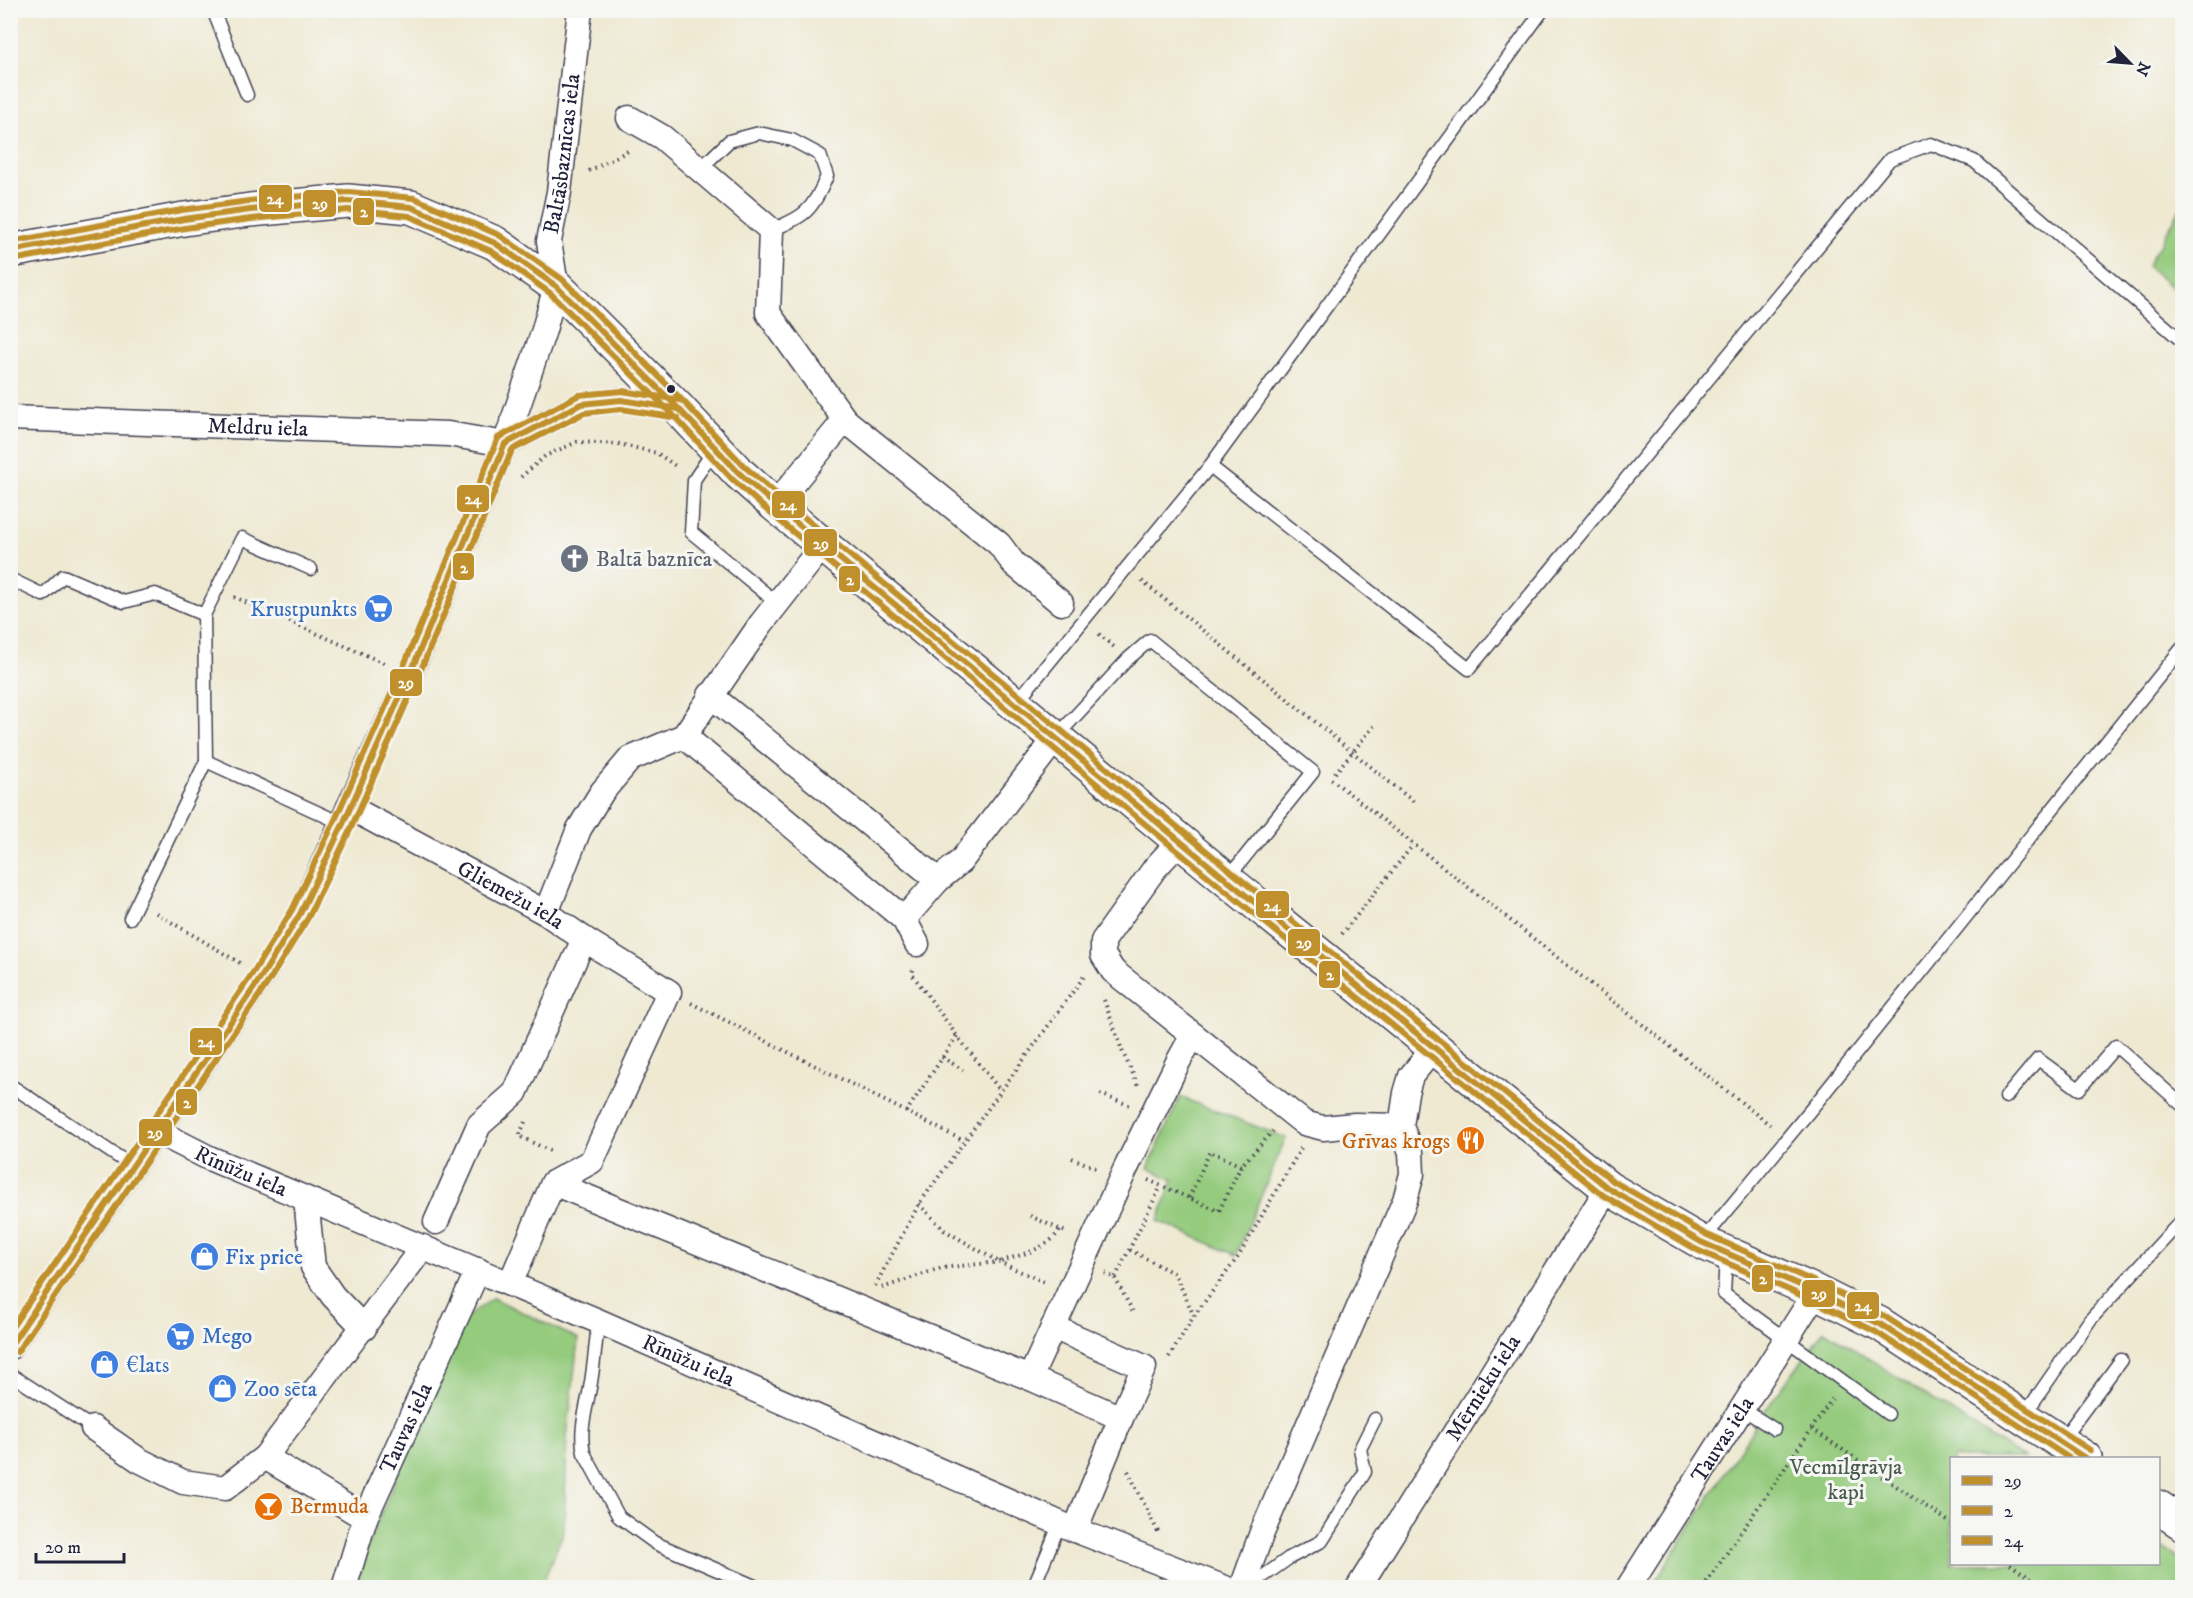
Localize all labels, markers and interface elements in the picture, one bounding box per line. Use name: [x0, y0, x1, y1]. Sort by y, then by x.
north arrow: [2100, 33, 2160, 93]
text: N: [2131, 59, 2155, 79]
street label: Baltāsbaznīcas iela: [537, 71, 586, 236]
line badge: 24: [258, 184, 293, 213]
text: 24: [266, 189, 284, 209]
line badge: 29: [302, 189, 337, 218]
text: 29: [312, 194, 328, 214]
line badge: 2: [352, 197, 375, 226]
text: 2: [360, 202, 369, 222]
unlabelled marker: [665, 383, 677, 395]
street label: Meldru iela: [207, 412, 309, 442]
line badge: 24: [456, 484, 490, 513]
text: 24: [464, 489, 482, 509]
line badge: 24: [771, 490, 806, 519]
text: 24: [779, 495, 797, 515]
line badge: 29: [803, 528, 838, 557]
text: 29: [813, 534, 829, 554]
church icon: Baltā baznīca: [559, 543, 591, 575]
place label: Baltā baznīca: [596, 546, 713, 573]
line badge: 2: [452, 552, 475, 581]
text: 2: [460, 558, 469, 578]
line badge: 2: [838, 565, 861, 593]
text: 2: [846, 570, 855, 590]
supermarket icon: Krustpunkts: [362, 593, 394, 625]
place label: Krustpunkts: [250, 596, 357, 623]
line badge: 29: [389, 668, 423, 697]
text: 29: [398, 673, 414, 693]
street label: Gliemežu iela: [453, 854, 570, 935]
line badge: 24: [1255, 890, 1290, 919]
text: 24: [1263, 896, 1281, 916]
line badge: 29: [1287, 928, 1321, 957]
text: 29: [1296, 933, 1312, 953]
line badge: 2: [1318, 960, 1341, 989]
text: 2: [1326, 965, 1335, 985]
line badge: 24: [189, 1027, 223, 1056]
text: 24: [197, 1032, 215, 1052]
line badge: 2: [175, 1088, 198, 1116]
text: 2: [183, 1093, 192, 1113]
line badge: 29: [138, 1118, 173, 1147]
text: 29: [147, 1123, 163, 1143]
restaurant icon: Grīvas krogs: [1455, 1125, 1487, 1157]
place label: Grīvas krogs: [1342, 1128, 1450, 1155]
street label: Rīnūžu iela: [190, 1139, 292, 1203]
shop icon: Fix price: [188, 1241, 220, 1273]
place label: Fix price: [225, 1244, 303, 1271]
line badge: 2: [1751, 1264, 1774, 1293]
text: 2: [1759, 1269, 1768, 1289]
line badge: 29: [1801, 1279, 1836, 1308]
text: 29: [1811, 1284, 1827, 1304]
line badge: 24: [1846, 1291, 1880, 1320]
text: 24: [1854, 1296, 1872, 1316]
supermarket icon: Mego: [165, 1320, 197, 1352]
place label: Mego: [202, 1323, 252, 1350]
street label: Rīnūžu iela: [638, 1329, 739, 1393]
street label: Mērnieku iela: [1440, 1329, 1527, 1446]
shop icon: €lats: [89, 1349, 121, 1381]
place label: €lats: [126, 1352, 169, 1379]
shop icon: Zoo sēta: [207, 1373, 239, 1405]
place label: Zoo sēta: [244, 1376, 318, 1403]
street label: Tauvas iela: [374, 1378, 439, 1478]
street label: Tauvas iela: [1685, 1391, 1760, 1487]
park label: Vecmīlgrāvja kapi: [1789, 1454, 1903, 1506]
legend: [1950, 1457, 2160, 1565]
text: 29: [2004, 1471, 2022, 1493]
bar icon: Bermuda: [253, 1490, 285, 1522]
place label: Bermuda: [290, 1493, 369, 1520]
text: 2: [2004, 1501, 2013, 1523]
scale bar: [36, 1526, 124, 1564]
text: 24: [2004, 1531, 2024, 1553]
text: 20 m: [45, 1537, 81, 1559]

